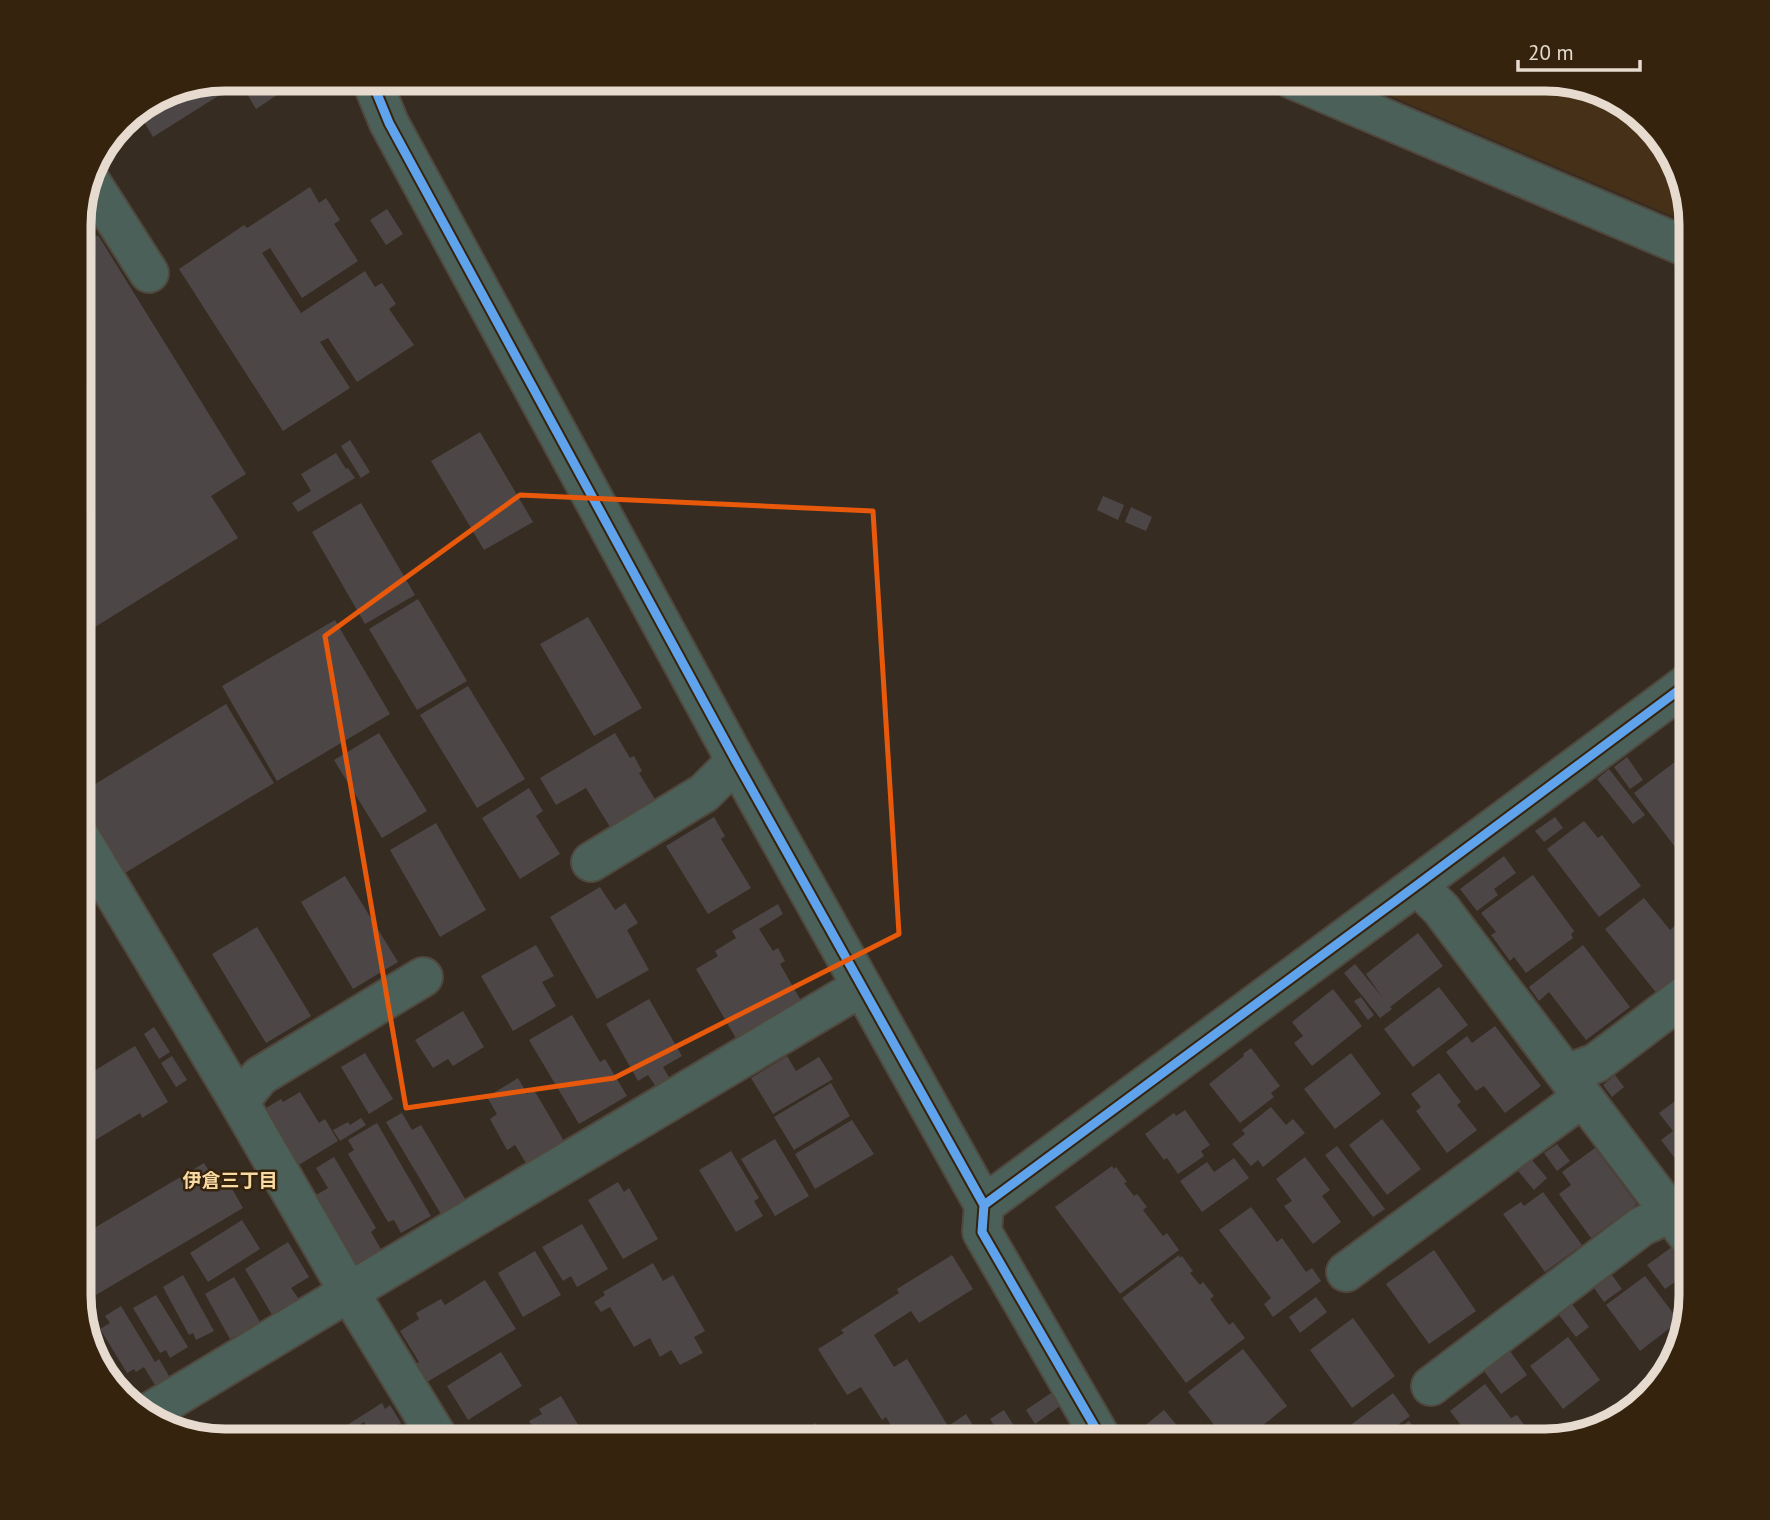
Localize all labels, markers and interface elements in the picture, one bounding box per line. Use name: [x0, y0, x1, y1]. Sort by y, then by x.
scale bar: [1518, 28, 1640, 72]
text: 20 m: [1528, 39, 1574, 66]
district label: 伊倉三丁目: [182, 1168, 278, 1192]

